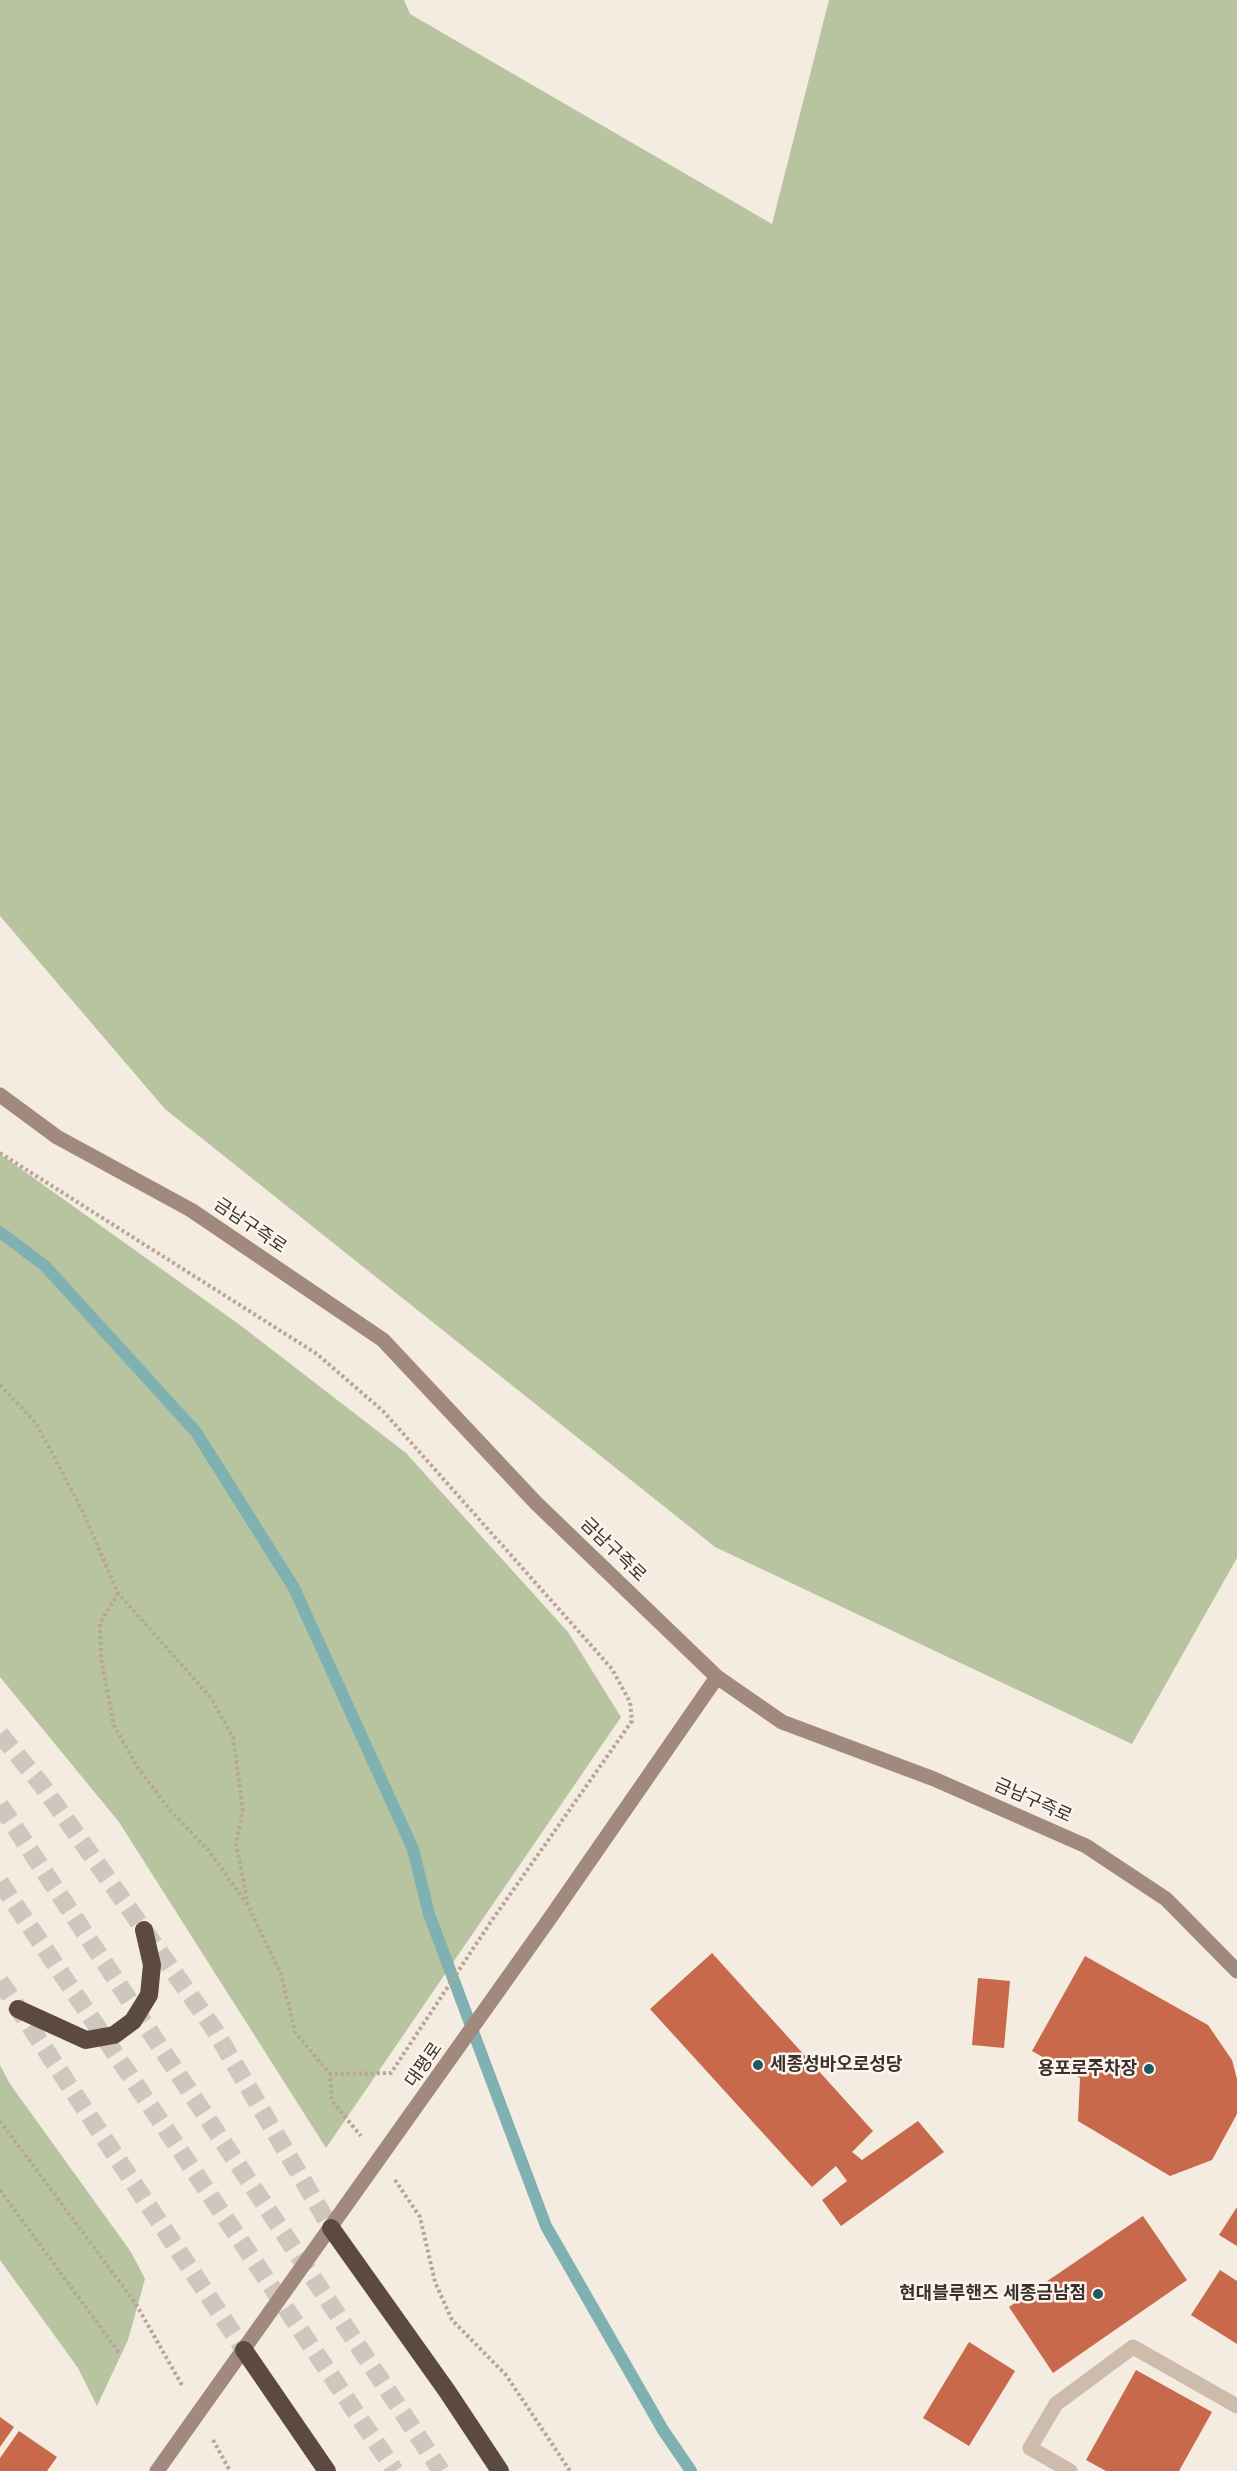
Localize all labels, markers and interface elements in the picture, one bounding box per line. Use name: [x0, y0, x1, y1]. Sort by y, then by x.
street label: 금남구즉로: [210, 1194, 290, 1258]
street label: 금남구즉로: [576, 1513, 650, 1587]
street label: 금남구즉로: [991, 1774, 1075, 1828]
street label: 대평로: [401, 2038, 447, 2092]
place label: 세종성바오로성당: [770, 2054, 902, 2076]
marker: 세종성바오로성당: [751, 2058, 765, 2072]
place label: 용포로주차장: [1038, 2058, 1137, 2080]
marker: 용포로주차장: [1142, 2062, 1156, 2076]
place label: 현대블루핸즈 세종금남점: [899, 2283, 1086, 2305]
marker: 현대블루핸즈 세종금남점: [1091, 2287, 1105, 2301]

